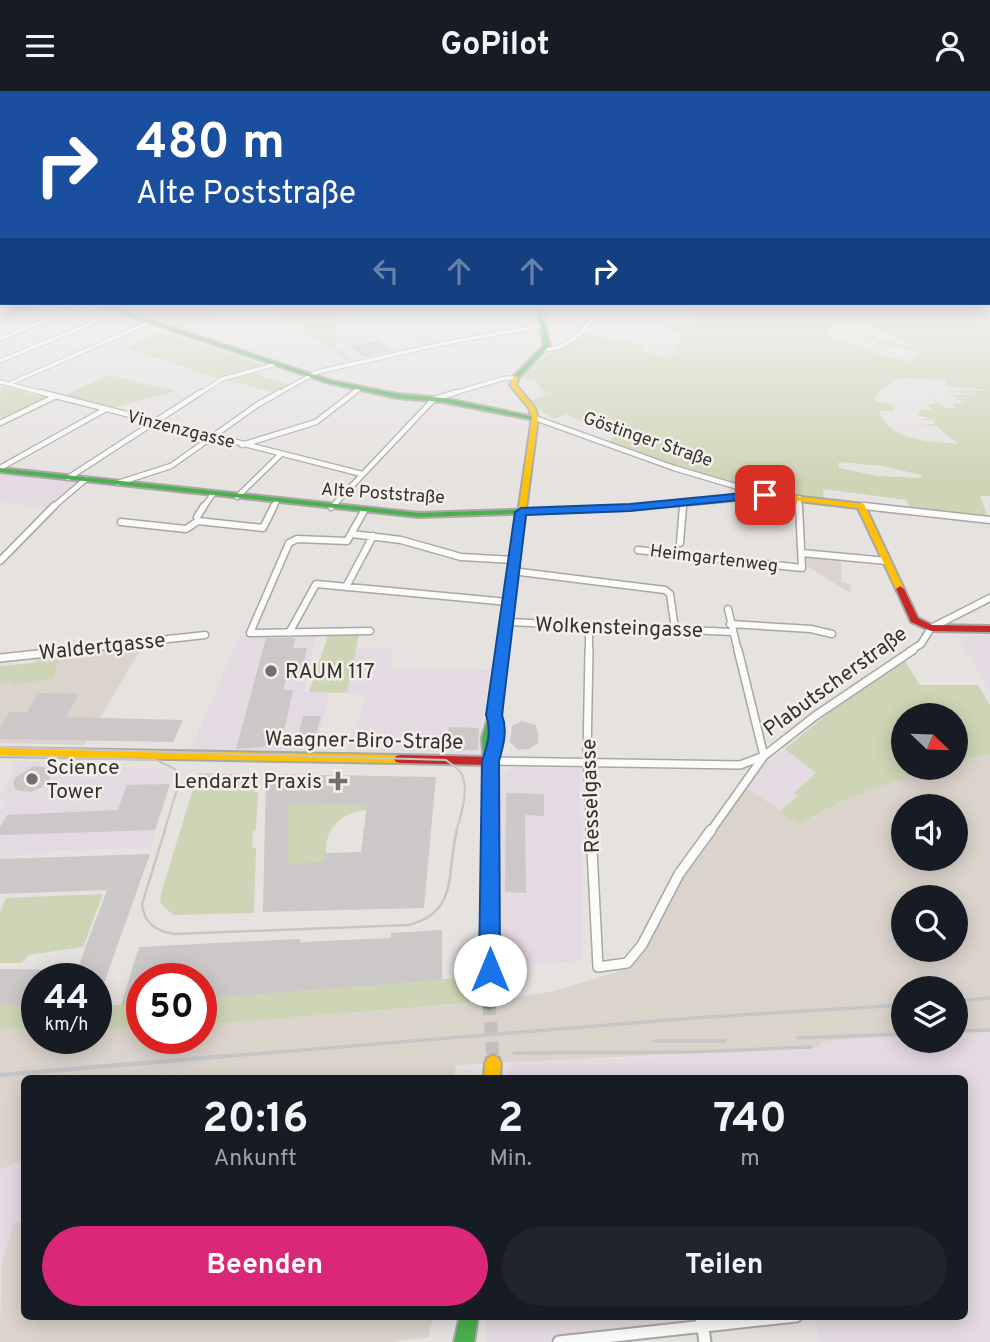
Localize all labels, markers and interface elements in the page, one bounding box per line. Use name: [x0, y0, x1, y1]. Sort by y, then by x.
text: GoPilot: [440, 26, 550, 66]
icon: menu: [21, 27, 59, 65]
icon: person: [931, 27, 969, 65]
text: 480 m: [136, 114, 285, 176]
icon: right: [21, 119, 112, 210]
text: Alte Poststraße: [136, 175, 356, 215]
icon: left: [367, 252, 405, 290]
icon: ahead: [440, 252, 478, 290]
icon: ahead: [513, 252, 551, 290]
icon: right: [586, 252, 624, 290]
street label: Vinzenzgasse: [124, 406, 237, 455]
street label: Göstinger Straße: [580, 407, 715, 473]
pin: [735, 465, 795, 525]
icon: arrive: [746, 476, 784, 514]
street label: Alte Poststraße: [320, 479, 445, 510]
street label: Heimgartenweg: [648, 540, 779, 579]
street label: Wolkensteingasse: [534, 612, 703, 645]
street label: Plabutscherstraße: [759, 621, 913, 743]
street label: Waldertgasse: [38, 627, 167, 668]
place label: RAUM 117: [285, 659, 375, 686]
marker: RAUM 117: [263, 663, 279, 679]
north arrow: [891, 703, 968, 781]
map controls: [891, 703, 968, 1053]
street label: Waagner-Biro-Straße: [264, 726, 464, 757]
street label: Resselgasse: [576, 738, 607, 854]
place label: Science Tower: [46, 755, 120, 806]
place label: Lendarzt Praxis: [174, 769, 322, 796]
marker: Science Tower: [24, 771, 40, 787]
marker: Lendarzt Praxis: [328, 771, 348, 791]
button: sound: [891, 794, 968, 871]
button: search: [891, 885, 968, 962]
position arrow: [453, 933, 527, 1007]
speed limit sign: 50: [126, 963, 217, 1054]
button: layers: [891, 976, 968, 1053]
text: 44: [44, 977, 89, 1021]
text: km/h: [45, 1014, 88, 1037]
text: 20:16: [202, 1094, 308, 1147]
text: 2: [498, 1094, 524, 1147]
text: 740: [713, 1094, 787, 1147]
text: Ankunft: [214, 1145, 297, 1174]
text: Min.: [489, 1145, 532, 1174]
text: m: [740, 1145, 760, 1174]
button: Beenden: [42, 1226, 488, 1306]
button: Teilen: [502, 1226, 947, 1306]

